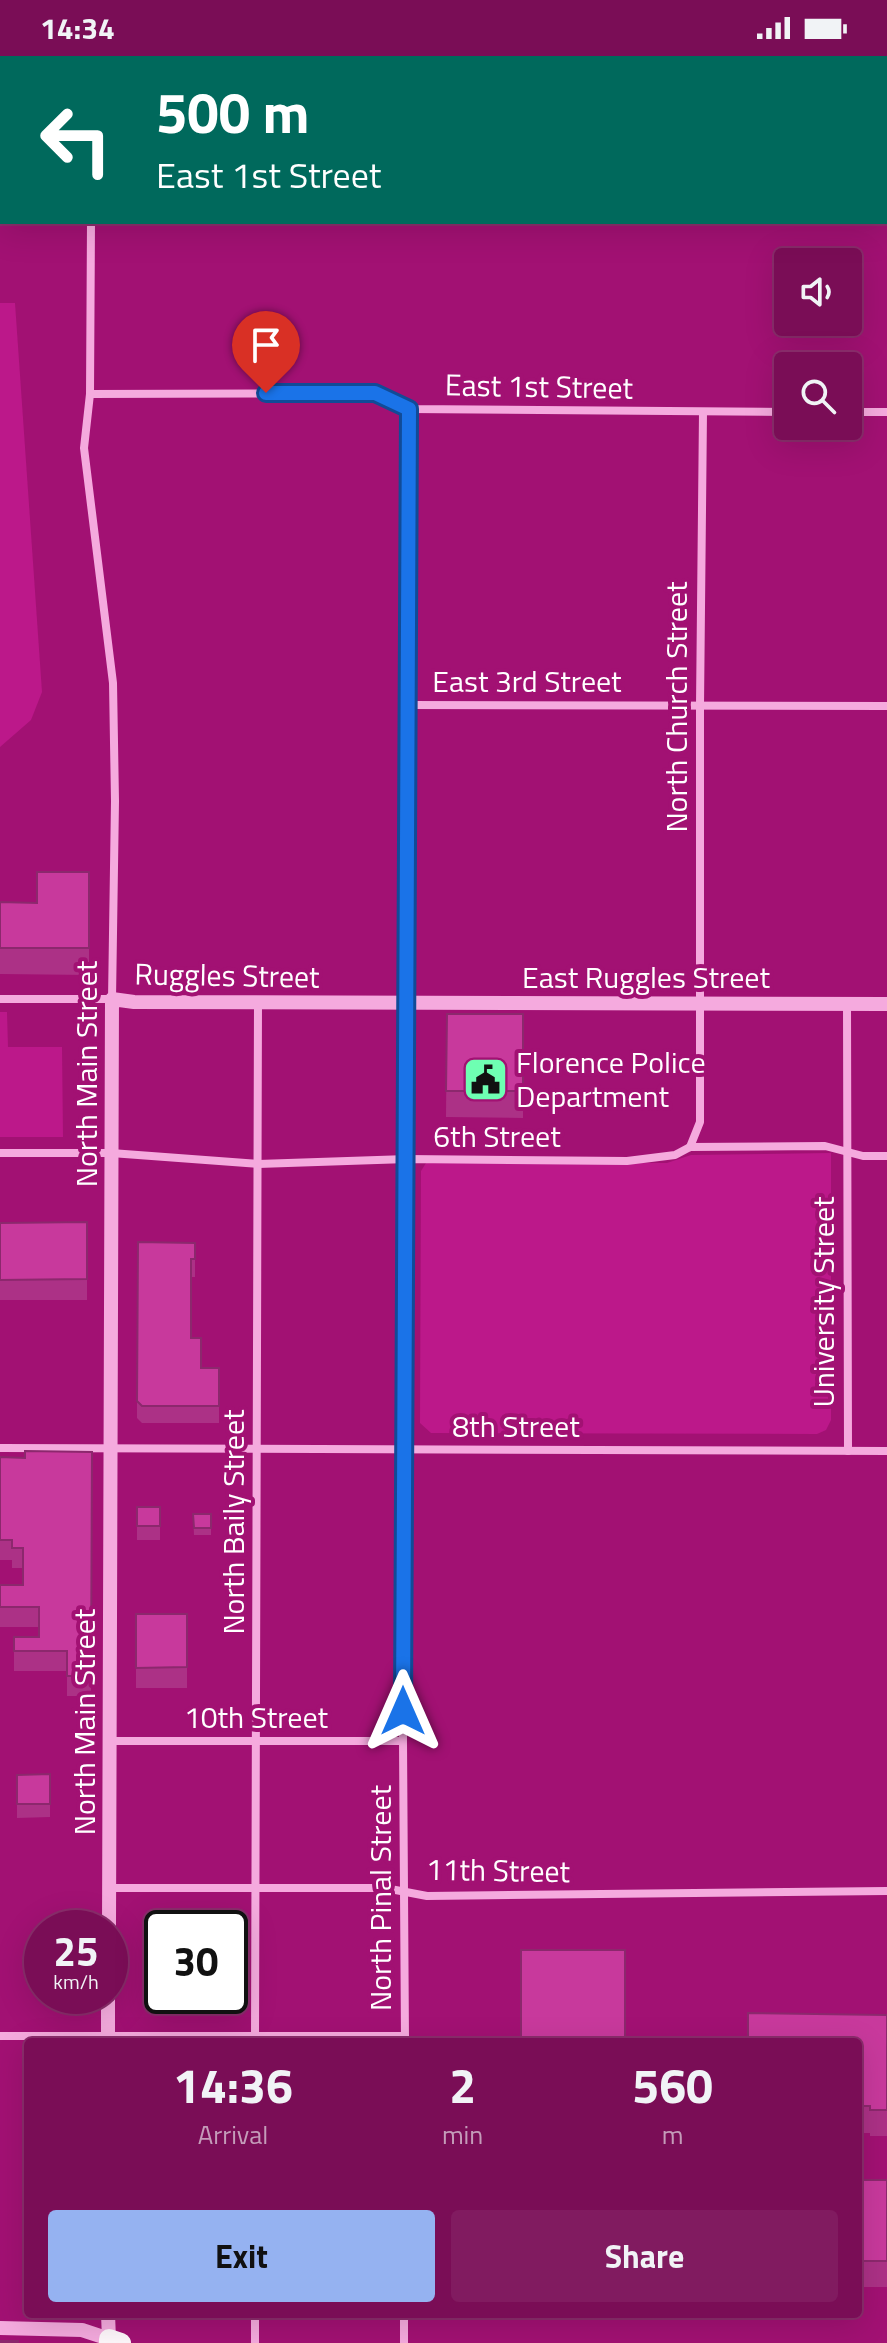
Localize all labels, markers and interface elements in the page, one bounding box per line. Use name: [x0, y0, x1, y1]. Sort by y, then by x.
text: 14:34: [40, 5, 115, 51]
text: 500 m: [156, 70, 309, 155]
icon: left: [24, 88, 128, 192]
text: East 1st Street: [156, 147, 382, 202]
map controls: [774, 248, 862, 440]
button: sound: [774, 248, 862, 336]
pin: [232, 311, 300, 393]
icon: arrive: [244, 323, 288, 367]
button: search: [774, 352, 862, 440]
street label: East 1st Street: [445, 361, 634, 411]
street label: North Church Street: [653, 581, 699, 833]
street label: East 3rd Street: [432, 658, 622, 704]
street label: Ruggles Street: [134, 950, 320, 1000]
street label: East Ruggles Street: [522, 954, 770, 1000]
street label: North Main Street: [63, 960, 109, 1187]
place label: Florence Police Department: [516, 1039, 706, 1119]
public building icon: Florence Police Department: [461, 1055, 509, 1103]
street label: 6th Street: [433, 1113, 561, 1159]
street label: University Street: [800, 1196, 846, 1408]
street label: 8th Street: [452, 1403, 580, 1449]
street label: North Baily Street: [210, 1409, 256, 1635]
street label: North Main Street: [61, 1608, 107, 1835]
position arrow: [361, 1669, 445, 1753]
street label: 10th Street: [184, 1694, 329, 1740]
street label: North Pinal Street: [357, 1785, 403, 2011]
street label: 11th Street: [426, 1846, 571, 1894]
speed limit sign: 30: [144, 1910, 248, 2014]
text: 25: [54, 1921, 98, 1982]
text: km/h: [53, 1966, 99, 1997]
text: 14:36: [173, 2049, 293, 2122]
text: 2: [449, 2049, 476, 2122]
text: 560: [632, 2049, 713, 2122]
text: Arrival: [198, 2115, 268, 2154]
text: min: [442, 2115, 483, 2154]
text: m: [662, 2115, 684, 2154]
button: Exit: [48, 2210, 435, 2302]
button: Share: [451, 2210, 838, 2302]

